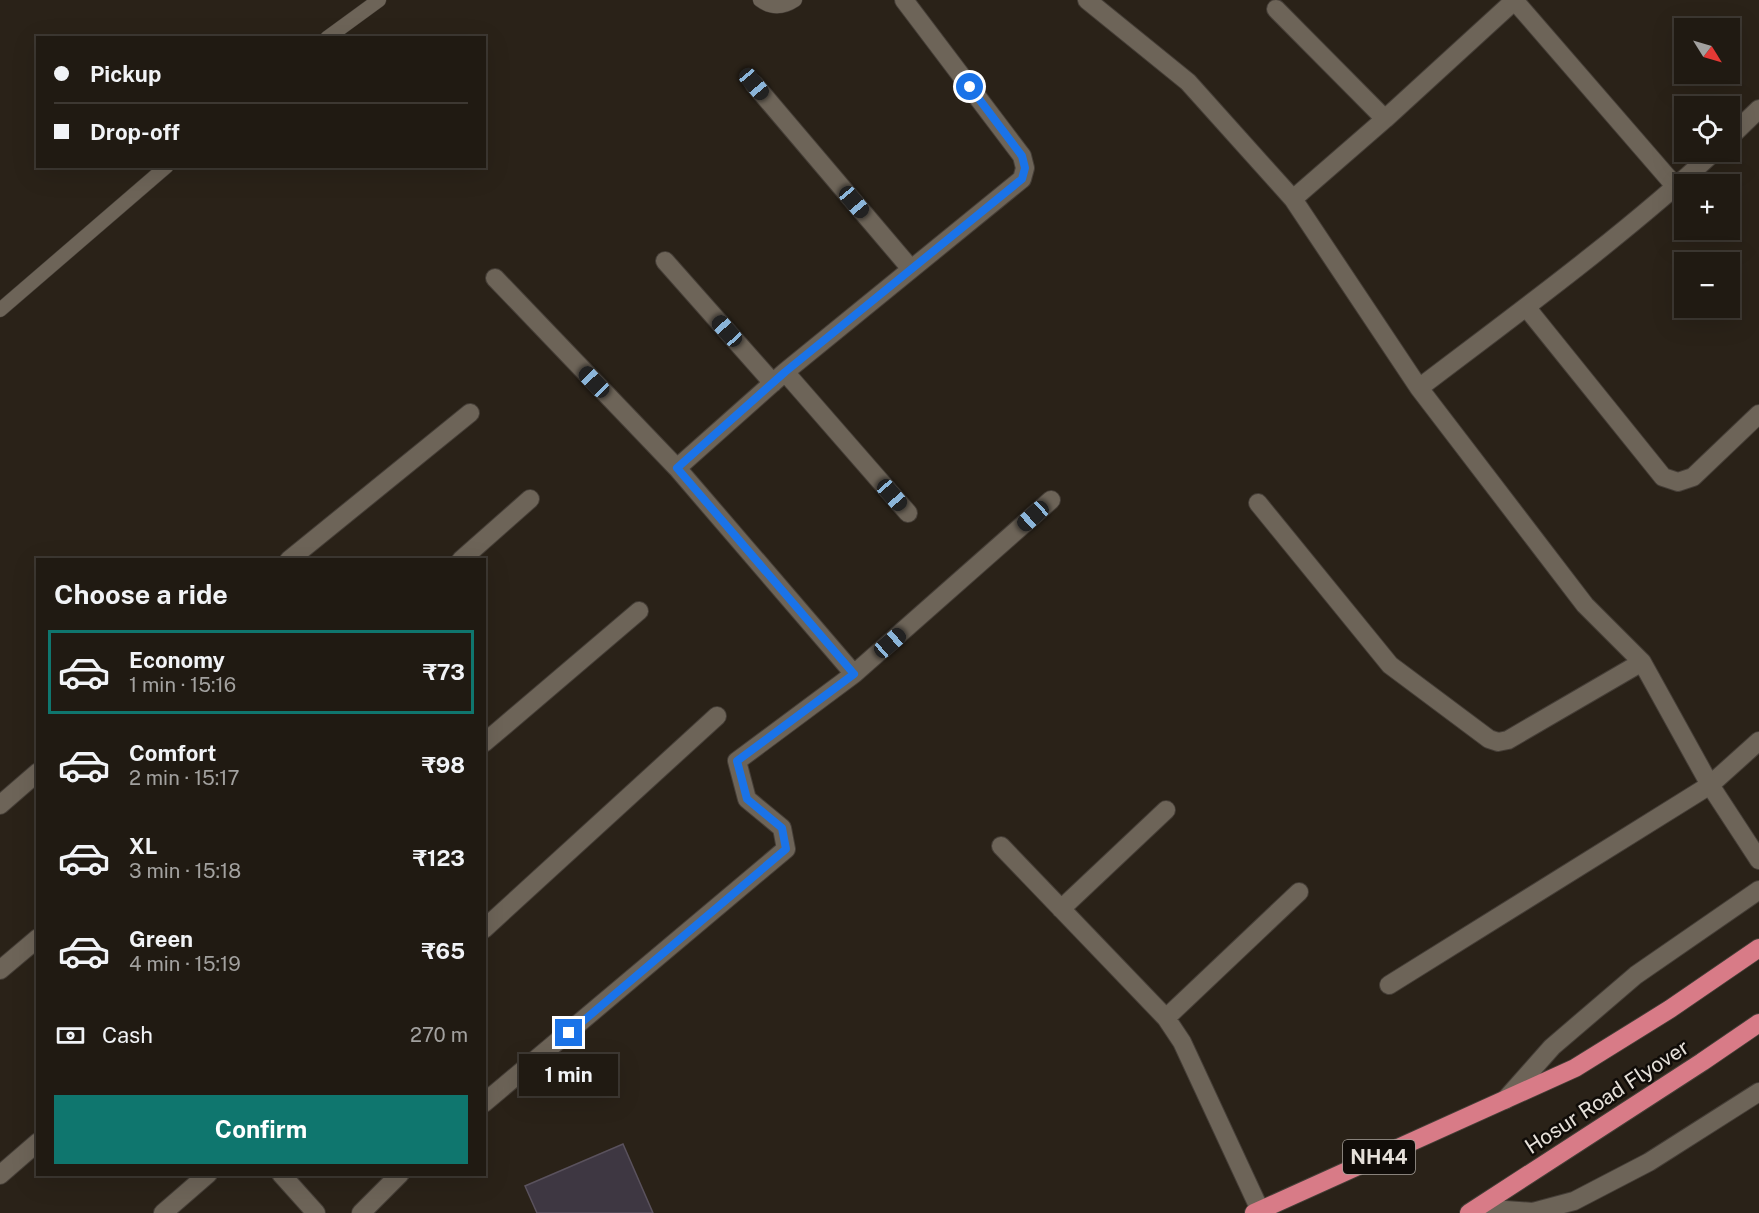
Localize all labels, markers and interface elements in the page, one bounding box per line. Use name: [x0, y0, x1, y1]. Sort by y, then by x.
north arrow: [1674, 18, 1740, 84]
map controls: [1674, 18, 1740, 318]
text: Pickup: [90, 61, 161, 87]
car: [736, 64, 772, 104]
route start: [956, 73, 983, 100]
button: locate: [1674, 96, 1740, 162]
text: Drop-off: [90, 119, 180, 145]
button: +: [1674, 174, 1740, 240]
car: [836, 182, 872, 222]
button: −: [1674, 252, 1740, 318]
car: [708, 312, 746, 350]
car: [575, 363, 613, 401]
car: [873, 476, 911, 514]
car: [1014, 497, 1052, 535]
text: Choose a ride: [54, 578, 228, 610]
car: [871, 624, 909, 662]
icon: car: [57, 645, 111, 699]
text: Economy: [129, 647, 225, 673]
text: ₹73: [423, 659, 465, 685]
text: 1 min · 15:16: [129, 673, 236, 697]
icon: car: [57, 738, 111, 792]
text: Comfort: [129, 740, 216, 766]
text: ₹98: [422, 752, 465, 778]
text: 2 min · 15:17: [129, 766, 240, 790]
icon: car: [57, 831, 111, 885]
text: XL: [129, 833, 157, 859]
text: ₹123: [413, 845, 465, 871]
text: 3 min · 15:18: [129, 859, 241, 883]
icon: car: [57, 924, 111, 978]
text: Green: [129, 926, 193, 952]
text: ₹65: [421, 938, 465, 964]
text: 4 min · 15:19: [129, 952, 241, 976]
icon: cash: [54, 1019, 87, 1052]
route end: [555, 1019, 582, 1046]
text: Cash: [102, 1022, 153, 1048]
text: 270 m: [410, 1023, 468, 1047]
street label: Hosur Road Flyover: [1520, 1034, 1693, 1159]
callout: 1 min: [520, 1054, 618, 1096]
text: 1 min: [544, 1063, 593, 1087]
button: Confirm: [54, 1095, 468, 1164]
road number: NH44: [1343, 1140, 1415, 1174]

